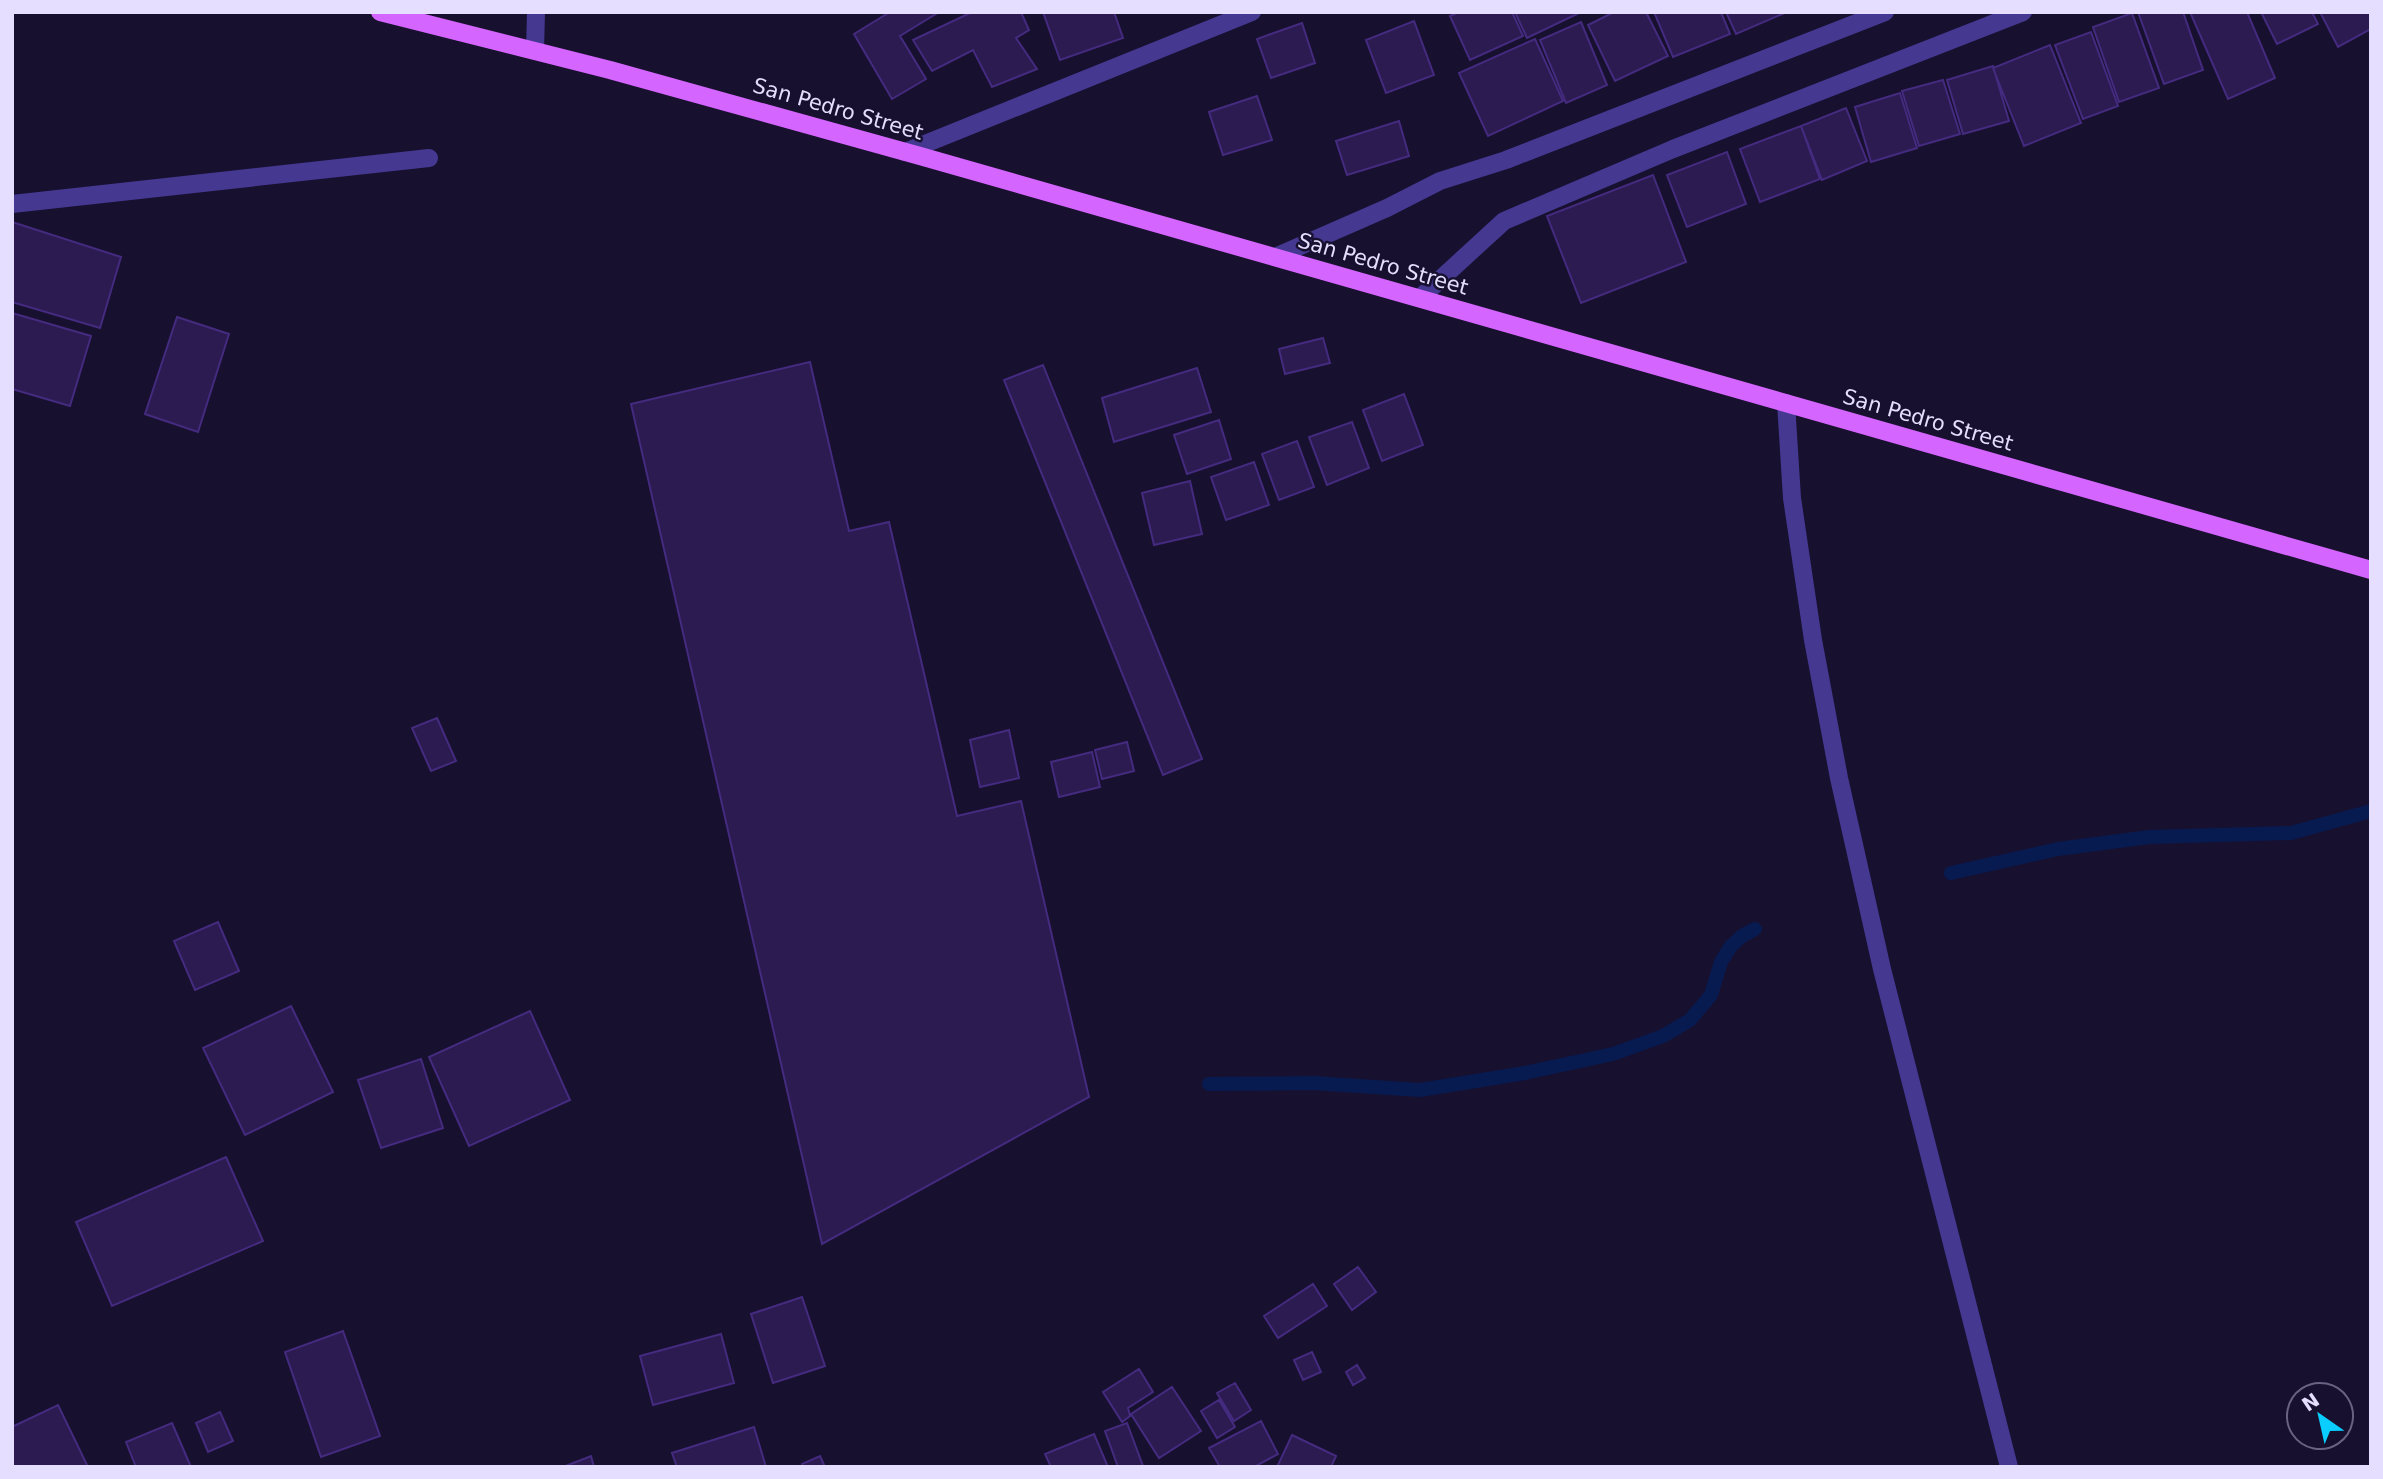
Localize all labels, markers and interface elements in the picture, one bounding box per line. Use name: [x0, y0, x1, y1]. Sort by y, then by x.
street label: San Pedro Street: [750, 73, 926, 145]
street label: San Pedro Street: [1295, 228, 1471, 300]
street label: San Pedro Street: [1840, 384, 2016, 456]
north arrow: [2285, 1381, 2355, 1451]
text: N: [2298, 1388, 2323, 1415]

